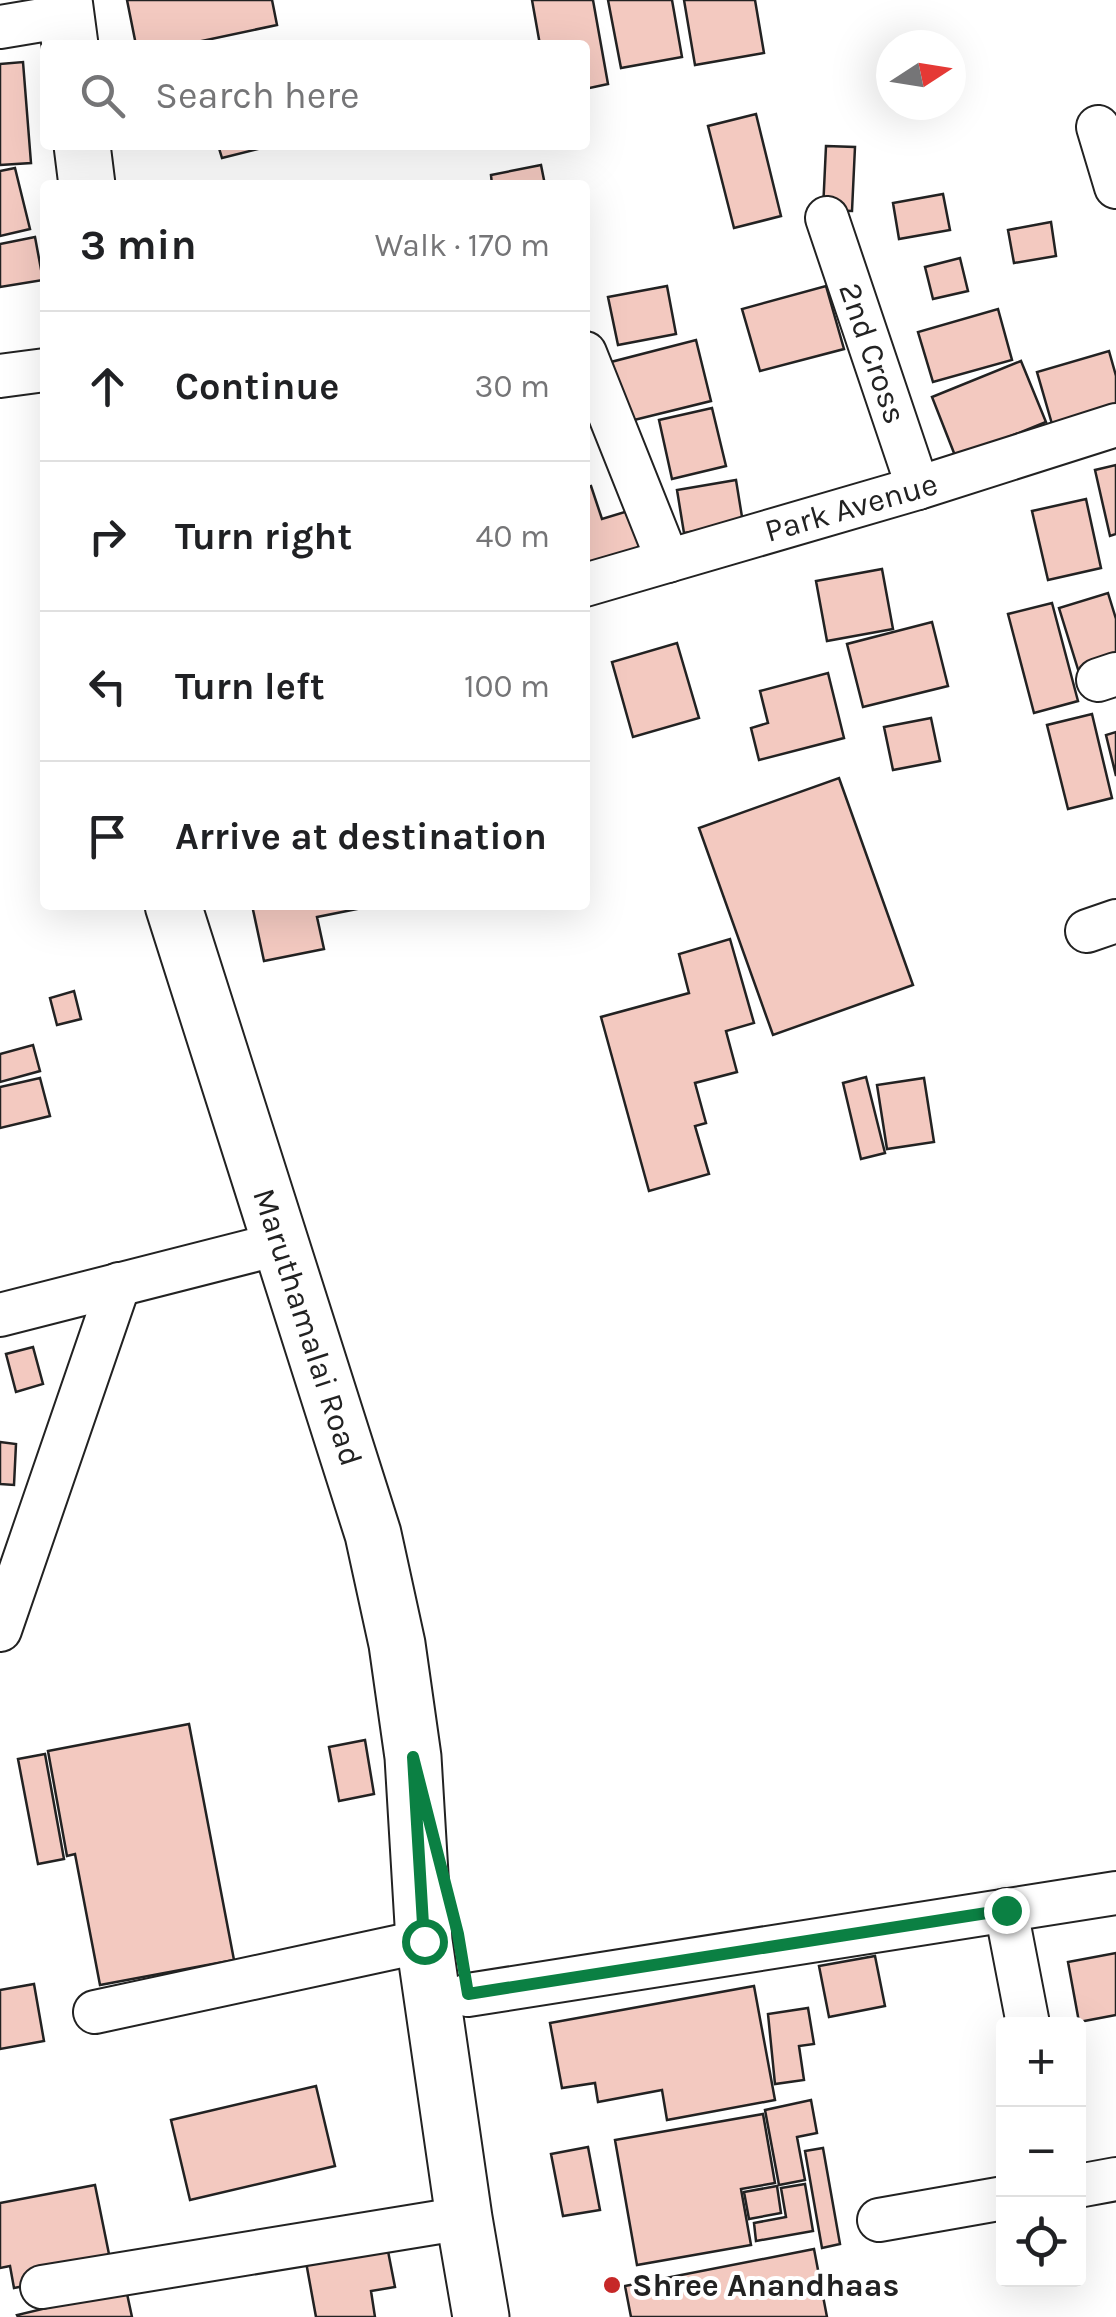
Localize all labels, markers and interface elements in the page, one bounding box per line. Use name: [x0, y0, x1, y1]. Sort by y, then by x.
north arrow: [876, 30, 966, 120]
search box: [40, 40, 590, 150]
icon: search: [75, 68, 130, 123]
text: Search here: [155, 73, 359, 118]
text: 3 min: [80, 220, 197, 270]
text: Walk · 170 m: [375, 227, 550, 264]
street label: 2nd Cross: [831, 278, 914, 429]
icon: ahead: [80, 359, 135, 414]
text: Continue: [175, 364, 339, 409]
text: 30 m: [475, 368, 550, 405]
street label: Park Avenue: [761, 465, 942, 550]
icon: right: [80, 509, 135, 564]
text: Turn right: [175, 514, 352, 559]
text: 40 m: [476, 518, 550, 555]
icon: left: [80, 659, 135, 714]
text: Turn left: [175, 664, 325, 709]
text: 100 m: [464, 668, 550, 705]
icon: arrive: [80, 809, 135, 864]
text: Arrive at destination: [175, 814, 547, 859]
street label: Maruthamalai Road: [245, 1184, 370, 1471]
route end: [984, 1888, 1030, 1934]
route start: [402, 1919, 448, 1965]
map controls: [996, 2017, 1086, 2287]
button: +: [996, 2017, 1086, 2107]
button: −: [996, 2107, 1086, 2197]
button: locate: [996, 2197, 1086, 2287]
place label: Shree Anandhaas: [632, 2267, 899, 2304]
marker: Shree Anandhaas: [601, 2274, 623, 2296]

